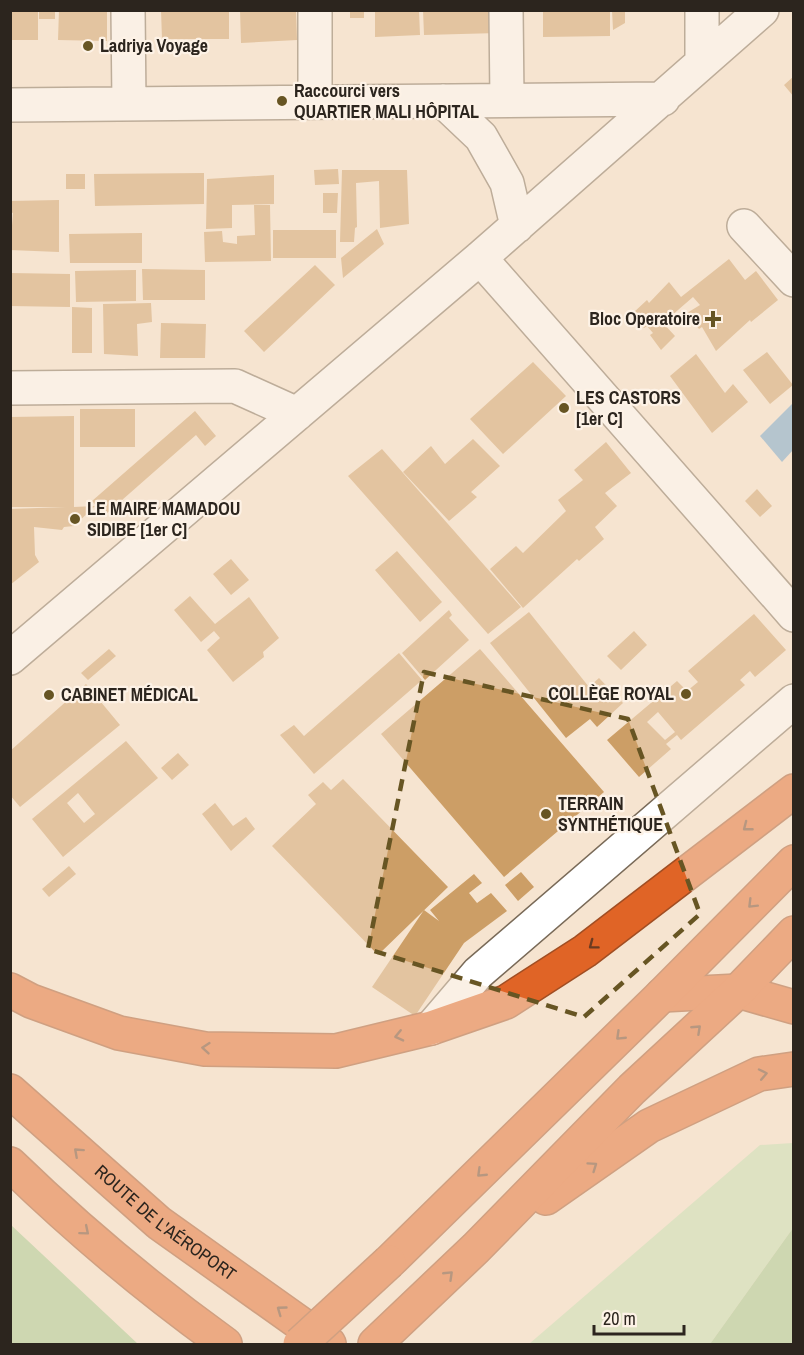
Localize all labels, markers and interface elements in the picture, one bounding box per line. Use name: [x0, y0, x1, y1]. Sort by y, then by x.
place label: Ladriya Voyage: [100, 33, 208, 58]
marker: Ladriya Voyage: [81, 39, 95, 53]
place label: Raccourci vers QUARTIER MALI HÔPITAL: [294, 78, 479, 124]
marker: Raccourci vers QUARTIER MALI HÔPITAL: [275, 94, 289, 108]
place label: Bloc Operatoire: [589, 306, 700, 331]
marker: Bloc Operatoire: [704, 310, 722, 328]
place label: LES CASTORS [1er C]: [576, 385, 681, 431]
marker: LES CASTORS [1er C]: [557, 401, 571, 415]
place label: LE MAIRE MAMADOU SIDIBE [1er C]: [87, 496, 240, 542]
marker: LE MAIRE MAMADOU SIDIBE [1er C]: [68, 512, 82, 526]
place label: COLLÈGE ROYAL: [548, 681, 674, 706]
place label: CABINET MÉDICAL: [61, 682, 198, 707]
marker: COLLÈGE ROYAL: [679, 687, 693, 701]
marker: CABINET MÉDICAL: [42, 688, 56, 702]
place label: TERRAIN SYNTHÉTIQUE: [558, 791, 663, 837]
marker: TERRAIN SYNTHÉTIQUE: [539, 807, 553, 821]
one-way arrow: [743, 819, 754, 830]
one-way arrow: [749, 897, 760, 908]
one-way arrow: [588, 938, 599, 949]
one-way arrow: [690, 1026, 701, 1037]
one-way arrow: [394, 1028, 404, 1041]
one-way arrow: [617, 1029, 628, 1040]
one-way arrow: [201, 1042, 210, 1055]
one-way arrow: [758, 1068, 768, 1081]
one-way arrow: [74, 1148, 85, 1159]
street label: ROUTE DE L'AÉROPORT: [90, 1159, 241, 1286]
one-way arrow: [586, 1162, 597, 1173]
one-way arrow: [477, 1165, 488, 1176]
one-way arrow: [78, 1224, 89, 1235]
one-way arrow: [441, 1271, 452, 1282]
scale bar: [594, 1298, 684, 1336]
text: 20 m: [603, 1306, 636, 1331]
one-way arrow: [277, 1307, 288, 1318]

